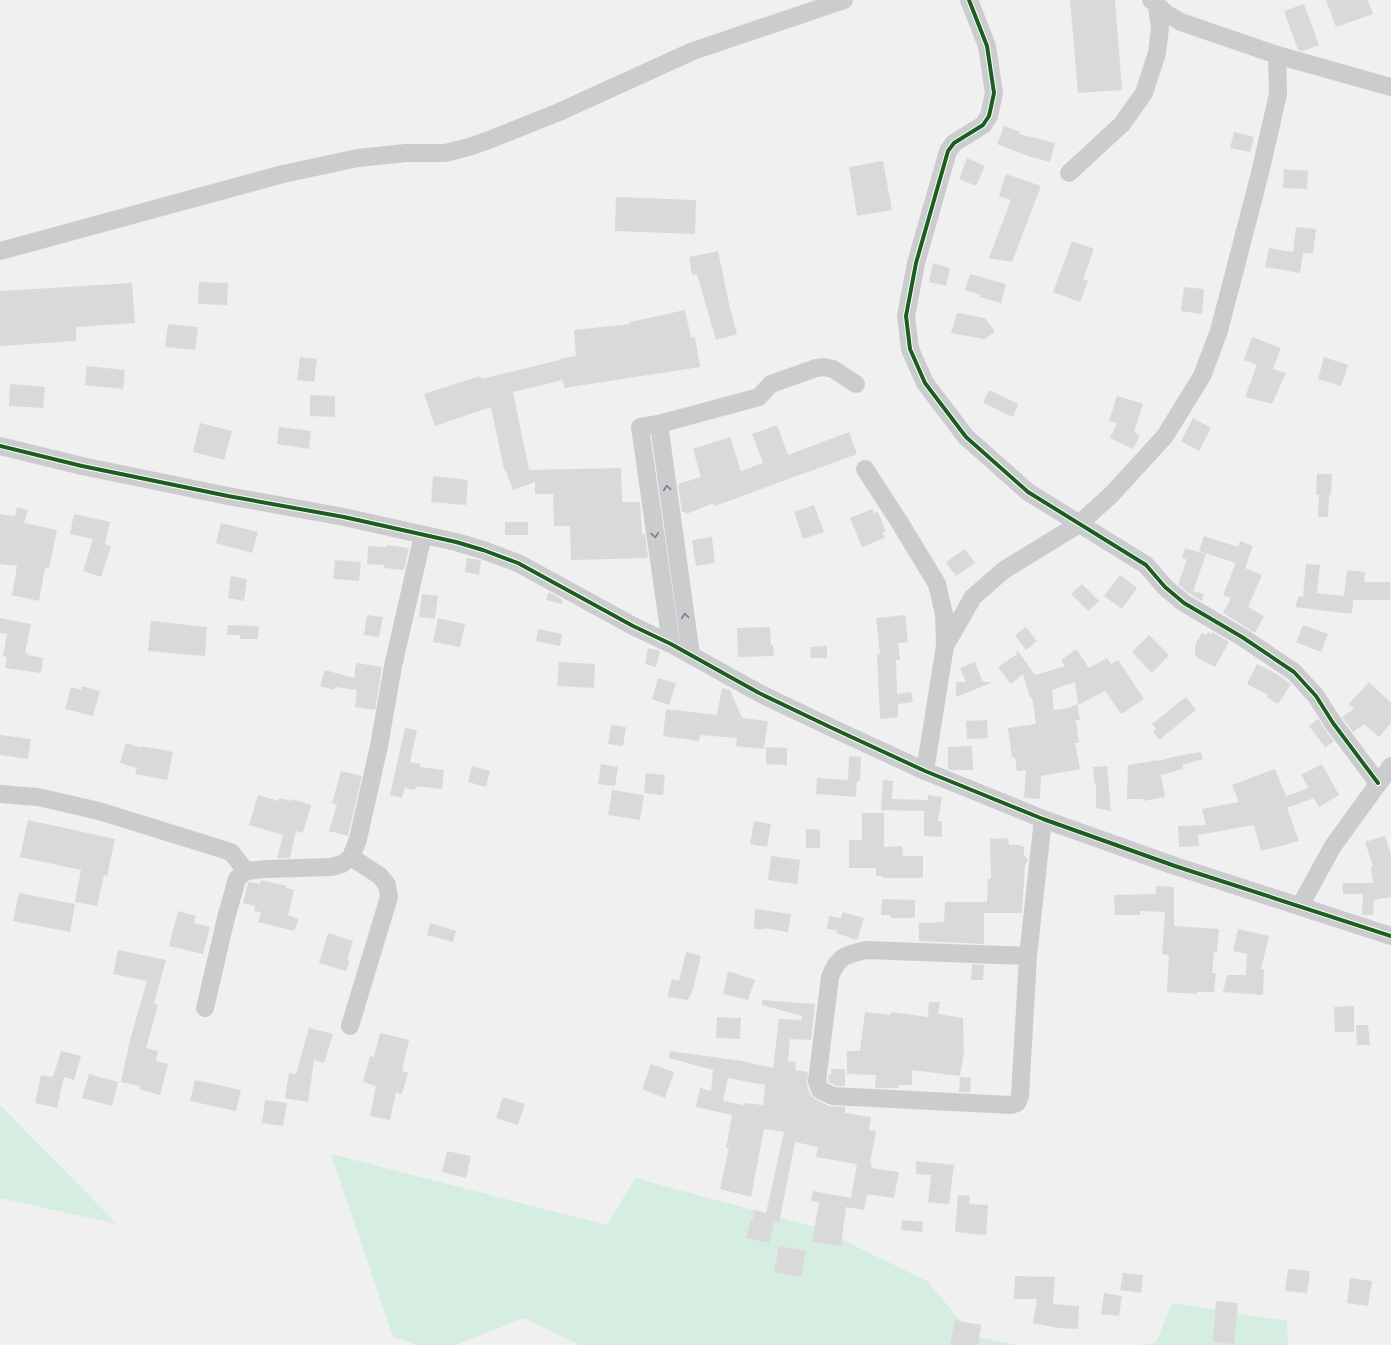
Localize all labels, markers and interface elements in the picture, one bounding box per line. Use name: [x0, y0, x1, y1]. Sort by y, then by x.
one-way arrow: [663, 484, 672, 491]
one-way arrow: [650, 532, 659, 538]
one-way arrow: [681, 613, 690, 619]

